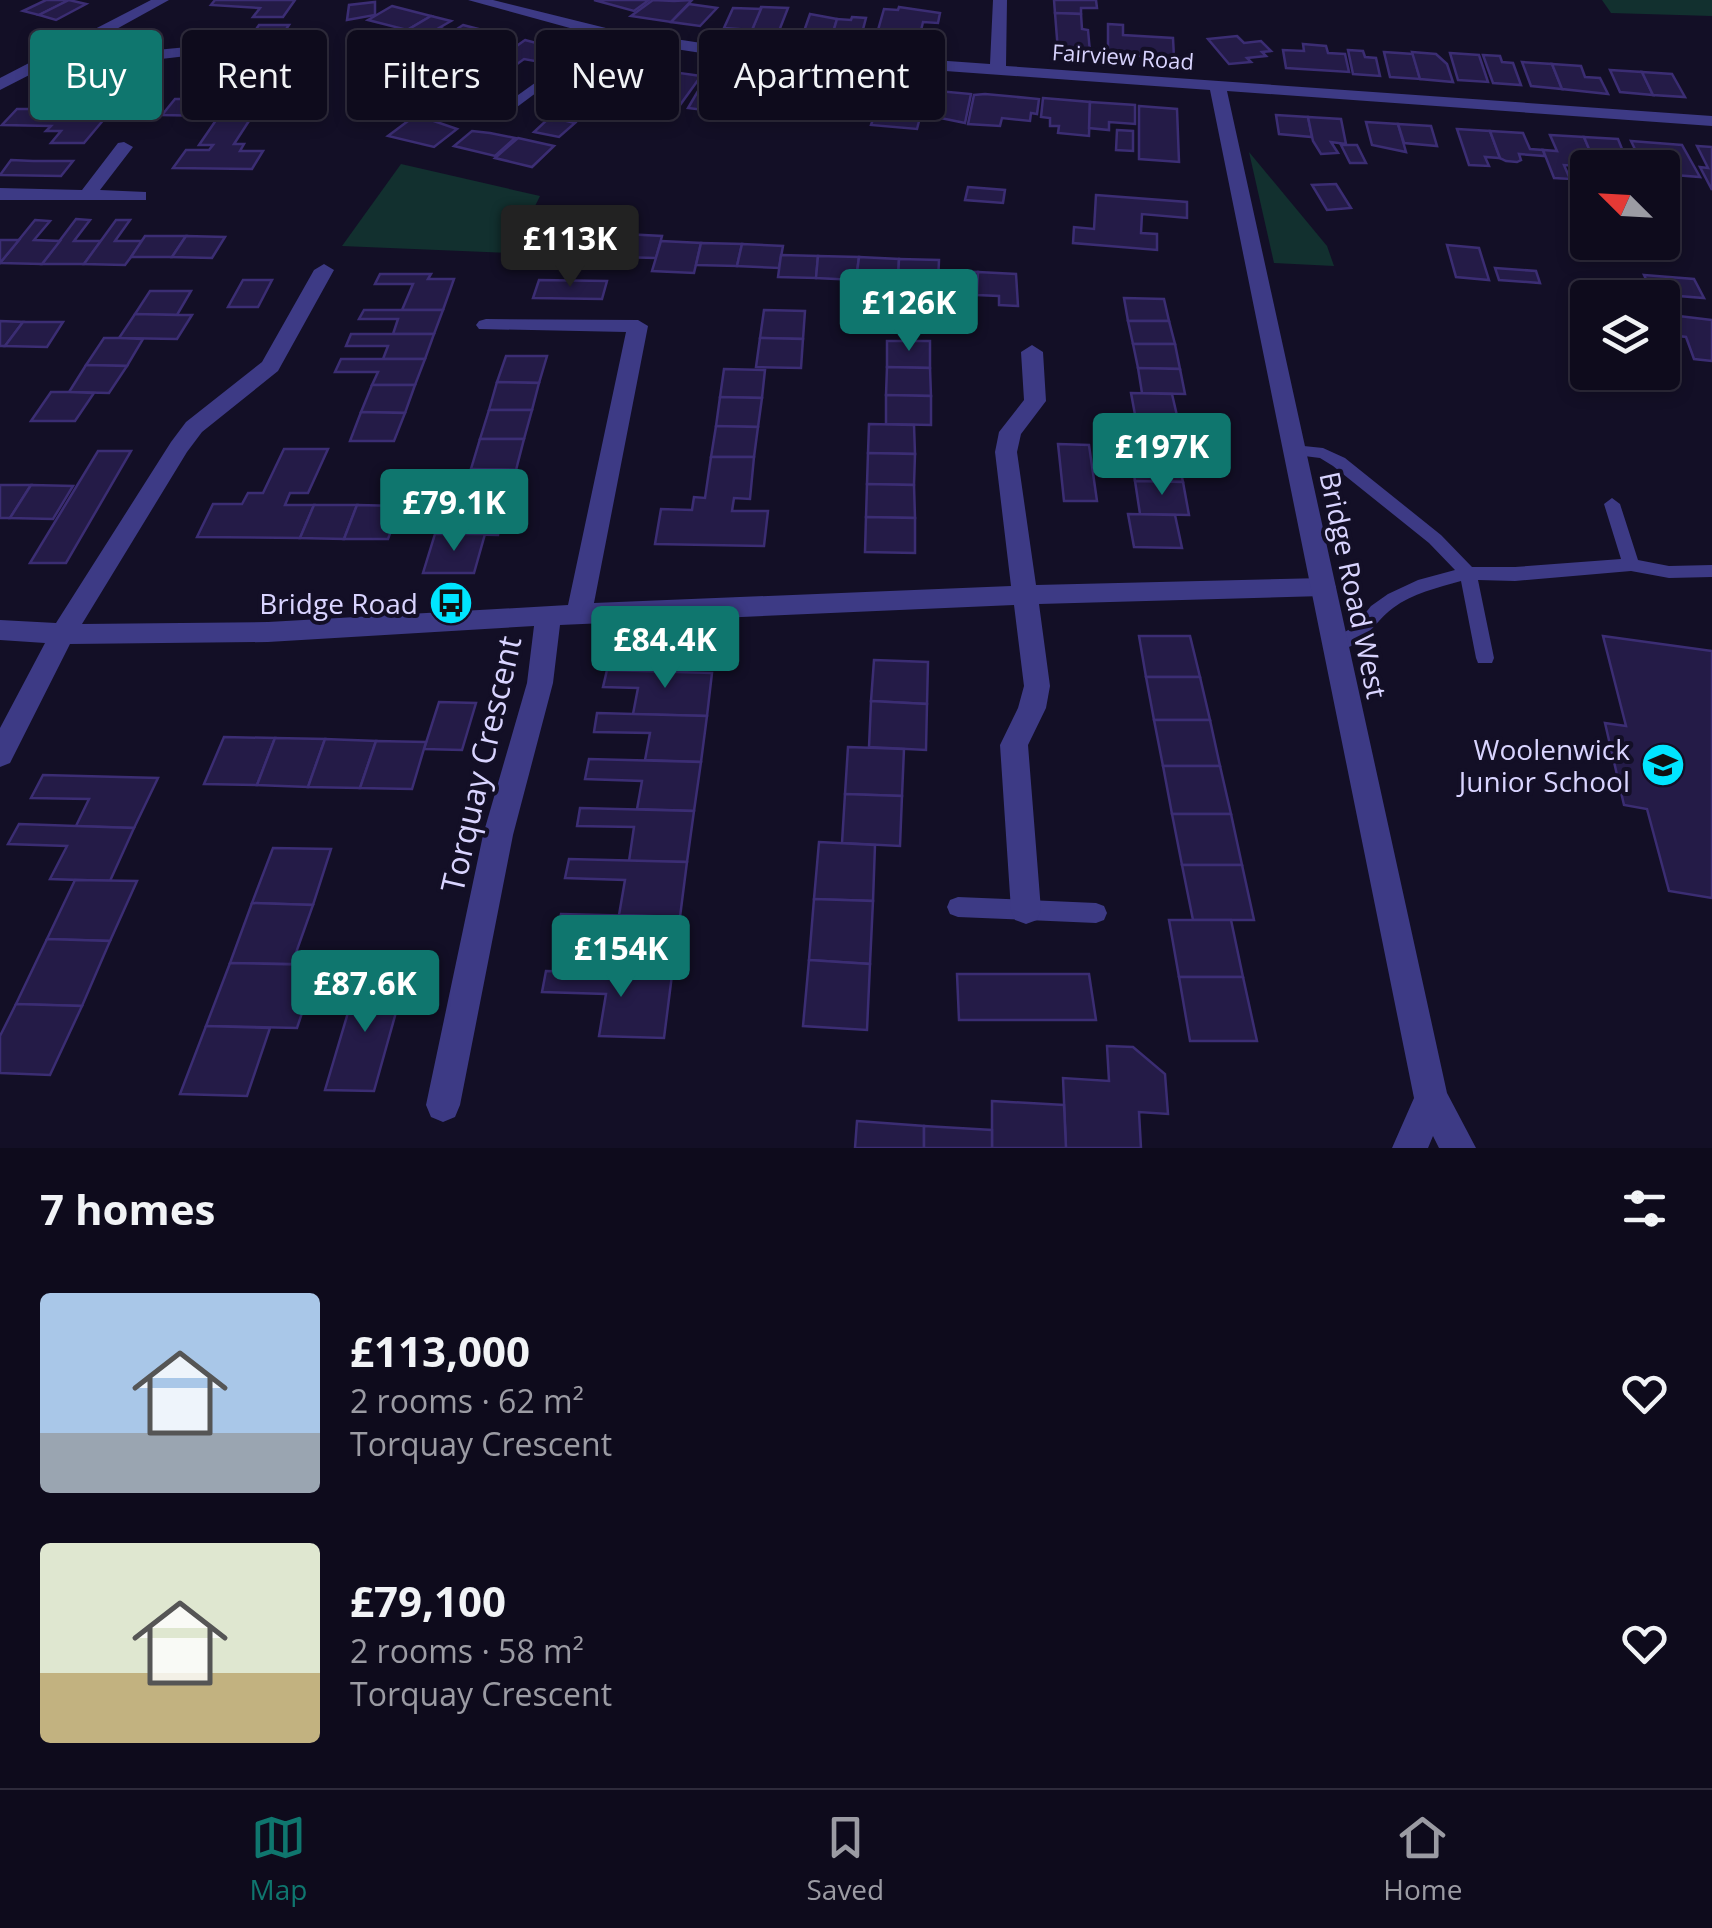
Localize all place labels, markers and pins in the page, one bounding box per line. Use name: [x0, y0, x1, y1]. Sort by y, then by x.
pin: £113K: [500, 205, 640, 290]
pin: £126K: [839, 269, 979, 354]
pin: £197K: [1092, 413, 1232, 498]
pin: £79.1K: [373, 469, 535, 554]
bus stop icon: Bridge Road: [428, 580, 474, 626]
place label: Bridge Road: [259, 584, 418, 622]
pin: £84.4K: [584, 606, 746, 691]
place label: Woolenwick Junior School: [1456, 730, 1630, 800]
school or university icon: Woolenwick Junior School: [1640, 742, 1686, 788]
pin: £154K: [551, 915, 691, 1000]
pin: £87.6K: [284, 950, 446, 1035]

